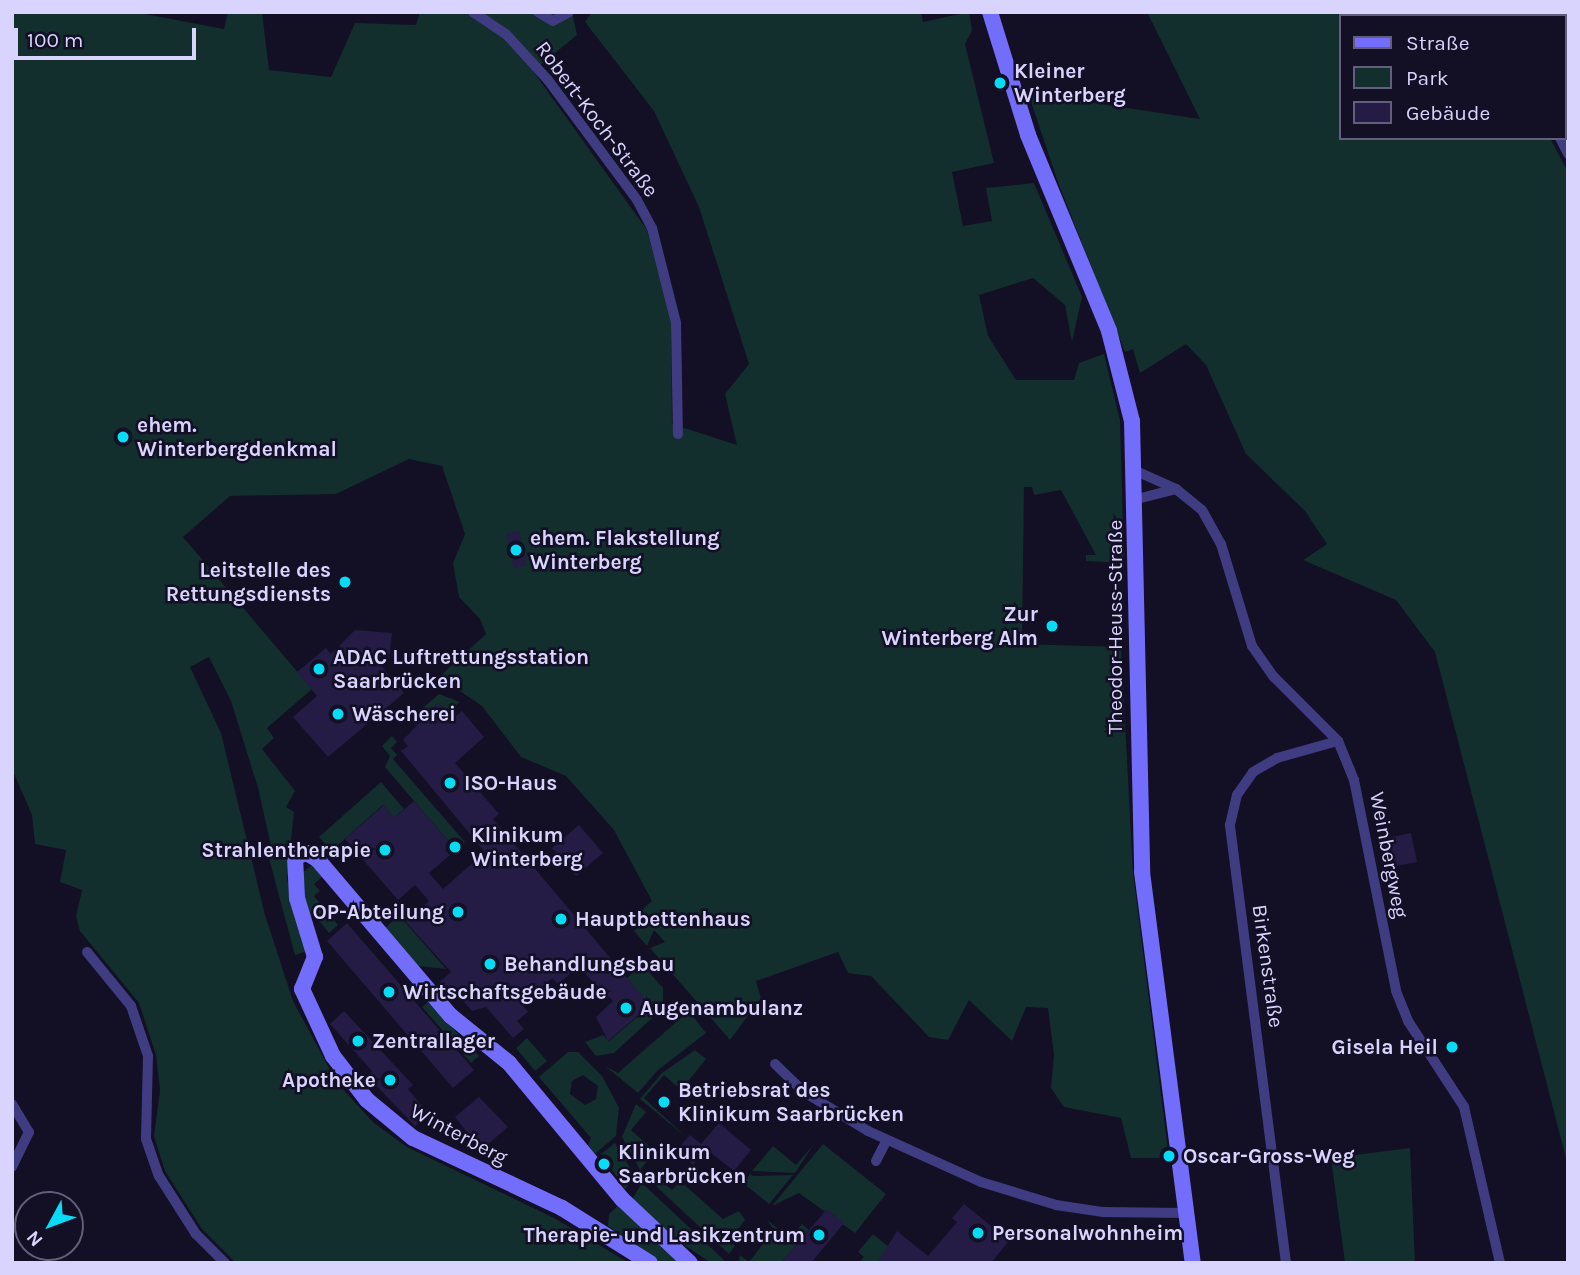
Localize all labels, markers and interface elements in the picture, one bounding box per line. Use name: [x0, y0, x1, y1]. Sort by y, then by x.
scale bar: [18, 14, 200, 58]
legend: [1338, 14, 1566, 140]
text: 100 m: [27, 28, 84, 52]
text: Straße: [1406, 31, 1469, 55]
street label: Robert-Koch-Straße: [530, 36, 664, 202]
place label: Kleiner Winterberg: [1014, 58, 1126, 108]
text: Park: [1406, 66, 1449, 90]
marker: Kleiner Winterberg: [992, 75, 1008, 91]
text: Gebäude: [1406, 101, 1490, 125]
place label: ehem. Winterbergdenkmal: [137, 412, 337, 462]
marker: ehem. Winterbergdenkmal: [115, 429, 131, 445]
street label: Theodor-Heuss-Straße: [1102, 520, 1128, 734]
place label: ehem. Flakstellung Winterberg: [530, 525, 719, 575]
marker: ehem. Flakstellung Winterberg: [508, 542, 524, 558]
place label: Leitstelle des Rettungsdiensts: [166, 557, 331, 607]
marker: Leitstelle des Rettungsdiensts: [337, 574, 353, 590]
place label: Zur Winterberg Alm: [881, 601, 1038, 651]
marker: Zur Winterberg Alm: [1044, 618, 1060, 634]
place label: ADAC Luftrettungsstation Saarbrücken: [333, 644, 589, 694]
marker: ADAC Luftrettungsstation Saarbrücken: [311, 661, 327, 677]
place label: Wäscherei: [352, 701, 456, 727]
marker: Wäscherei: [330, 706, 346, 722]
place label: ISO-Haus: [464, 770, 557, 796]
marker: ISO-Haus: [442, 775, 458, 791]
street label: Weinbergweg: [1364, 790, 1414, 920]
place label: Klinikum Winterberg: [471, 822, 583, 872]
place label: Strahlentherapie: [201, 837, 371, 863]
marker: Klinikum Winterberg: [445, 837, 465, 857]
marker: Strahlentherapie: [377, 842, 393, 858]
place label: OP-Abteilung: [312, 899, 444, 925]
street label: Birkenstraße: [1247, 903, 1289, 1029]
marker: OP-Abteilung: [450, 904, 466, 920]
place label: Hauptbettenhaus: [575, 906, 751, 932]
marker: Hauptbettenhaus: [553, 911, 569, 927]
place label: Behandlungsbau: [504, 951, 674, 977]
marker: Behandlungsbau: [482, 956, 498, 972]
place label: Wirtschaftsgebäude: [403, 979, 607, 1005]
marker: Wirtschaftsgebäude: [381, 984, 397, 1000]
place label: Augenambulanz: [640, 995, 803, 1021]
marker: Augenambulanz: [618, 1000, 634, 1016]
place label: Zentrallager: [372, 1028, 495, 1054]
marker: Zentrallager: [350, 1033, 366, 1049]
place label: Gisela Heil: [1331, 1034, 1438, 1060]
marker: Gisela Heil: [1444, 1039, 1460, 1055]
place label: Apotheke: [282, 1067, 376, 1093]
marker: Apotheke: [382, 1072, 398, 1088]
place label: Betriebsrat des Klinikum Saarbrücken: [678, 1077, 904, 1127]
marker: Betriebsrat des Klinikum Saarbrücken: [656, 1094, 672, 1110]
street label: Winterberg: [406, 1098, 512, 1170]
place label: Klinikum Saarbrücken: [618, 1139, 746, 1189]
place label: Oscar-Gross-Weg: [1183, 1143, 1355, 1169]
marker: Oscar-Gross-Weg: [1161, 1148, 1177, 1164]
marker: Klinikum Saarbrücken: [596, 1156, 612, 1172]
north arrow: [14, 1191, 84, 1261]
place label: Personalwohnheim: [992, 1220, 1183, 1246]
place label: Therapie- und Lasikzentrum: [523, 1222, 805, 1248]
marker: Personalwohnheim: [970, 1225, 986, 1241]
text: N: [22, 1226, 47, 1251]
marker: Therapie- und Lasikzentrum: [811, 1227, 827, 1243]

